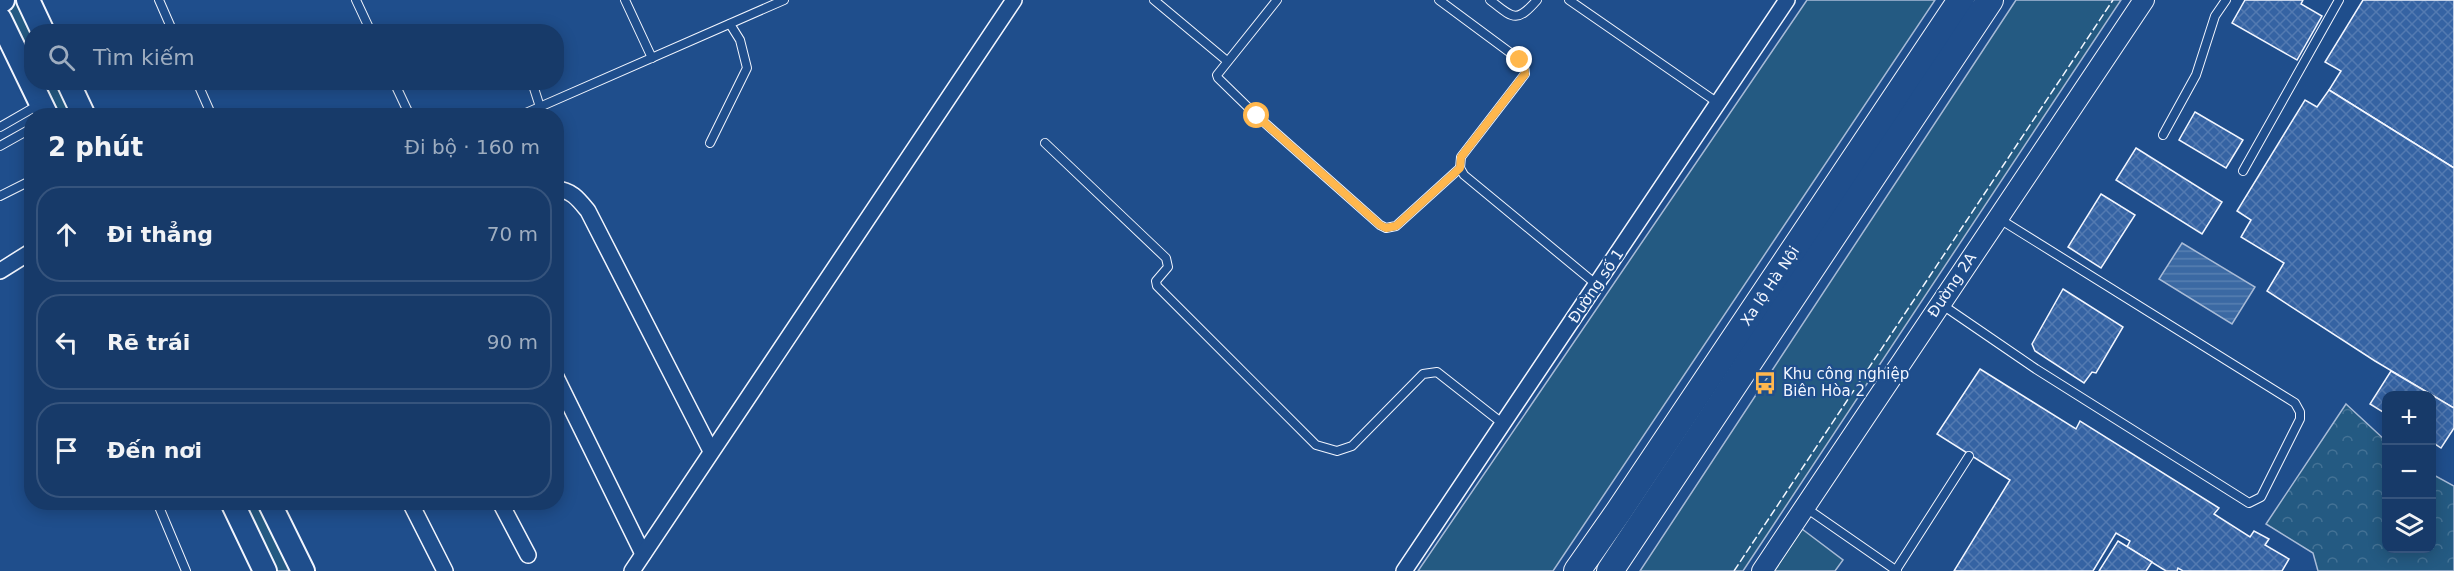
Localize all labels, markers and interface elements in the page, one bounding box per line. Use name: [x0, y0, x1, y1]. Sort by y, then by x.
search box: [24, 24, 564, 90]
icon: search: [45, 41, 78, 74]
text: Tìm kiếm: [93, 45, 195, 70]
route end: [1506, 46, 1532, 72]
route start: [1243, 102, 1269, 128]
text: 2 phút: [48, 132, 143, 162]
text: Đi bộ · 160 m: [405, 135, 540, 159]
icon: ahead: [50, 218, 83, 251]
text: Đi thẳng: [107, 222, 213, 247]
text: 70 m: [487, 222, 538, 246]
street label: Xa lộ Hà Nội: [1737, 243, 1803, 329]
street label: Đường số 1: [1565, 246, 1627, 326]
street label: Đường 2A: [1924, 249, 1981, 321]
icon: left: [50, 326, 83, 359]
text: Rẽ trái: [107, 330, 190, 355]
text: 90 m: [487, 330, 538, 354]
place label: Khu công nghiệp Biên Hòa 2: [1783, 365, 1909, 400]
bus stop icon: Khu công nghiệp Biên Hòa 2: [1752, 370, 1778, 396]
map controls: [2382, 391, 2436, 553]
button: +: [2382, 391, 2436, 445]
icon: arrive: [50, 434, 83, 467]
text: Đến nơi: [107, 438, 202, 463]
button: −: [2382, 445, 2436, 499]
button: layers: [2382, 499, 2436, 553]

